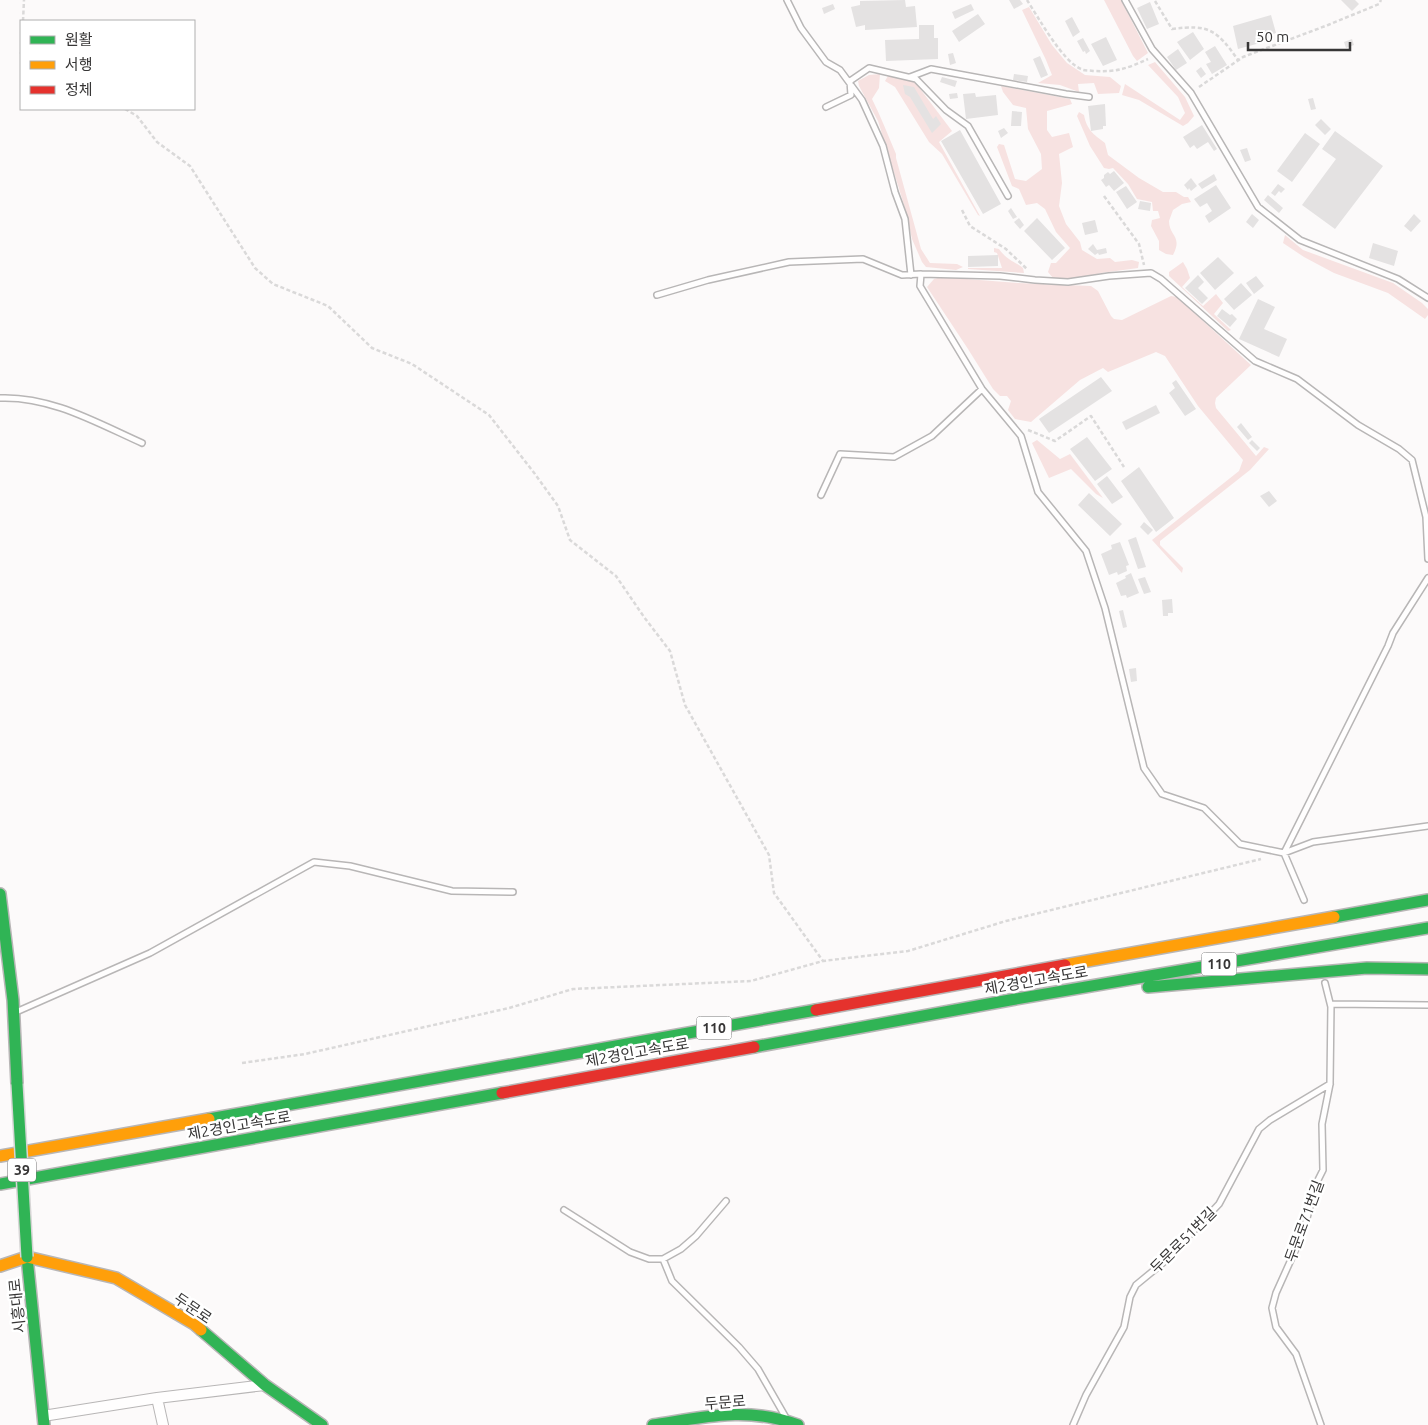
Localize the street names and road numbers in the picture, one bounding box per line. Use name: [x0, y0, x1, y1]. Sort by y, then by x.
road number: 110: [1202, 952, 1236, 976]
street label: 제2경인고속도로: [983, 963, 1089, 997]
road number: 110: [696, 1016, 732, 1040]
street label: 제2경인고속도로: [584, 1035, 690, 1069]
street label: 제2경인고속도로: [186, 1108, 292, 1142]
road number: 39: [8, 1158, 36, 1182]
street label: 두문로71번길: [1281, 1178, 1327, 1264]
street label: 두문로51번길: [1147, 1204, 1219, 1276]
street label: 시흥대로: [6, 1278, 28, 1334]
street label: 두문로: [171, 1289, 215, 1327]
street label: 두문로: [704, 1392, 746, 1412]

